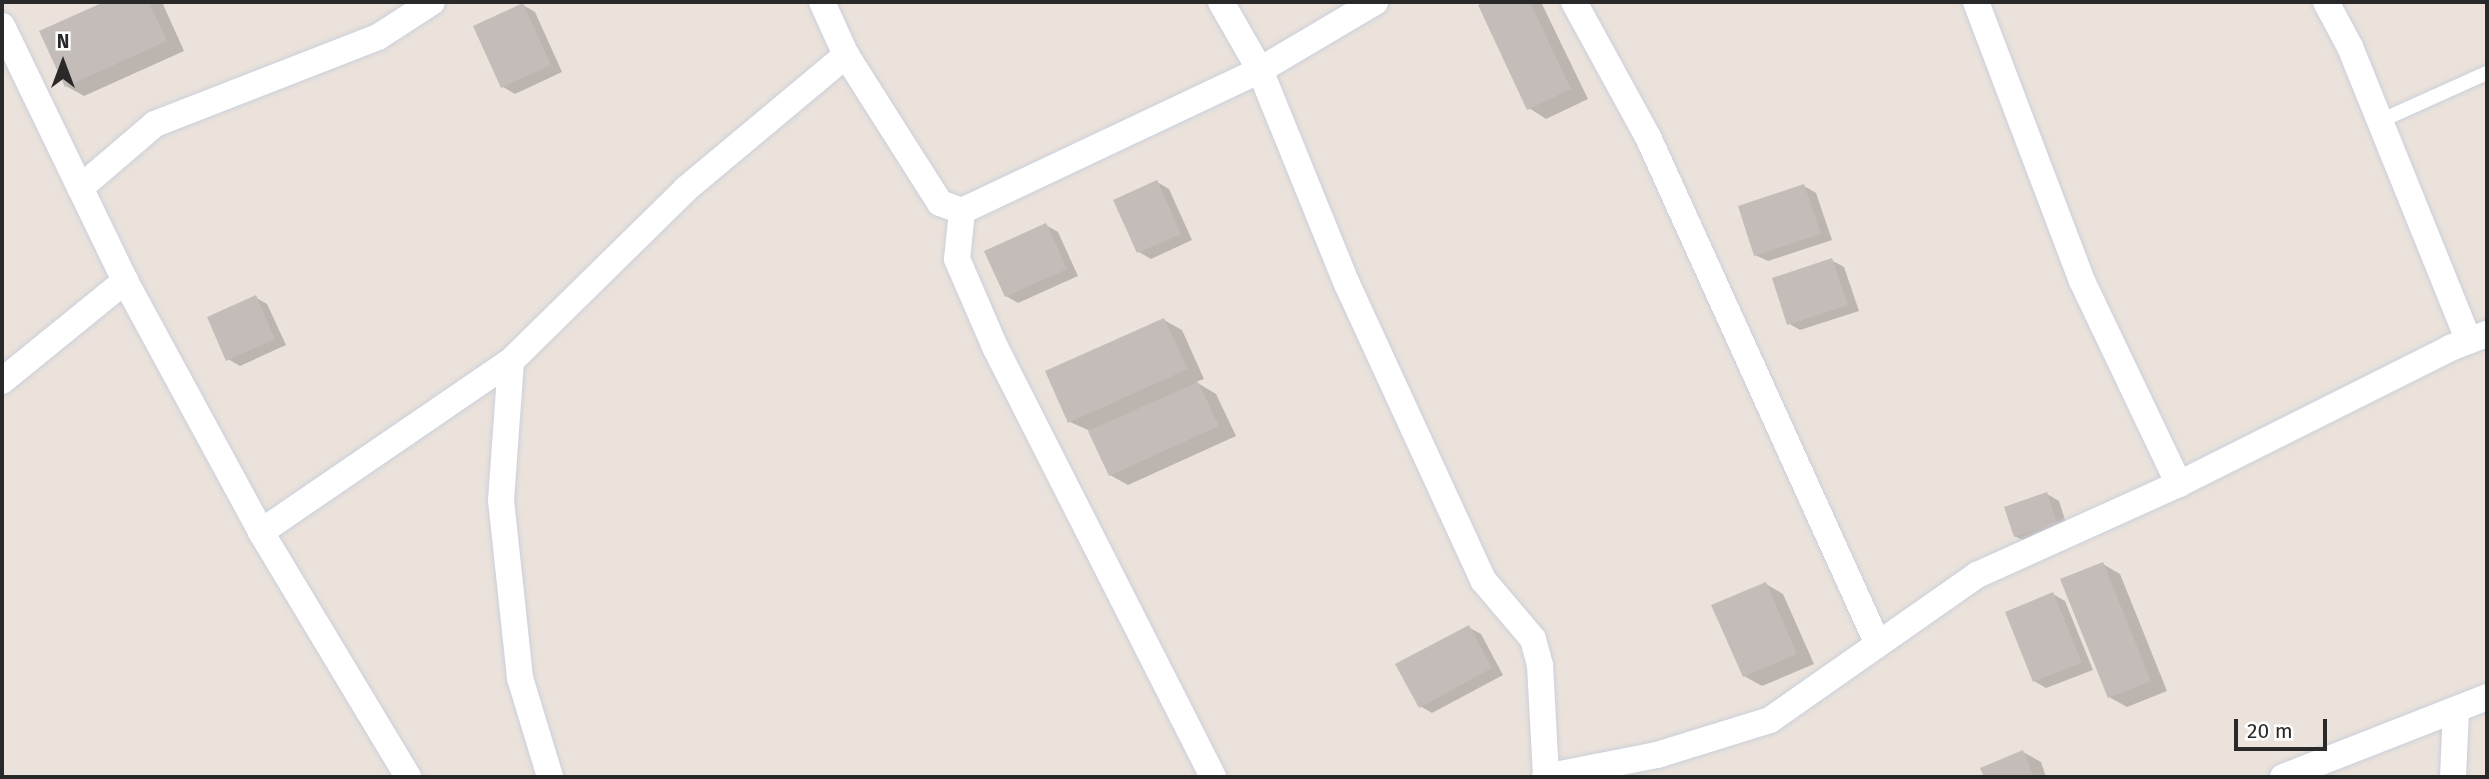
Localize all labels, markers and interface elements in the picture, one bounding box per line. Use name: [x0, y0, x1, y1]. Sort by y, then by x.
north arrow: [28, 28, 98, 98]
text: N: [57, 30, 69, 53]
scale bar: [2237, 706, 2330, 750]
text: 20 m: [2247, 718, 2293, 744]

